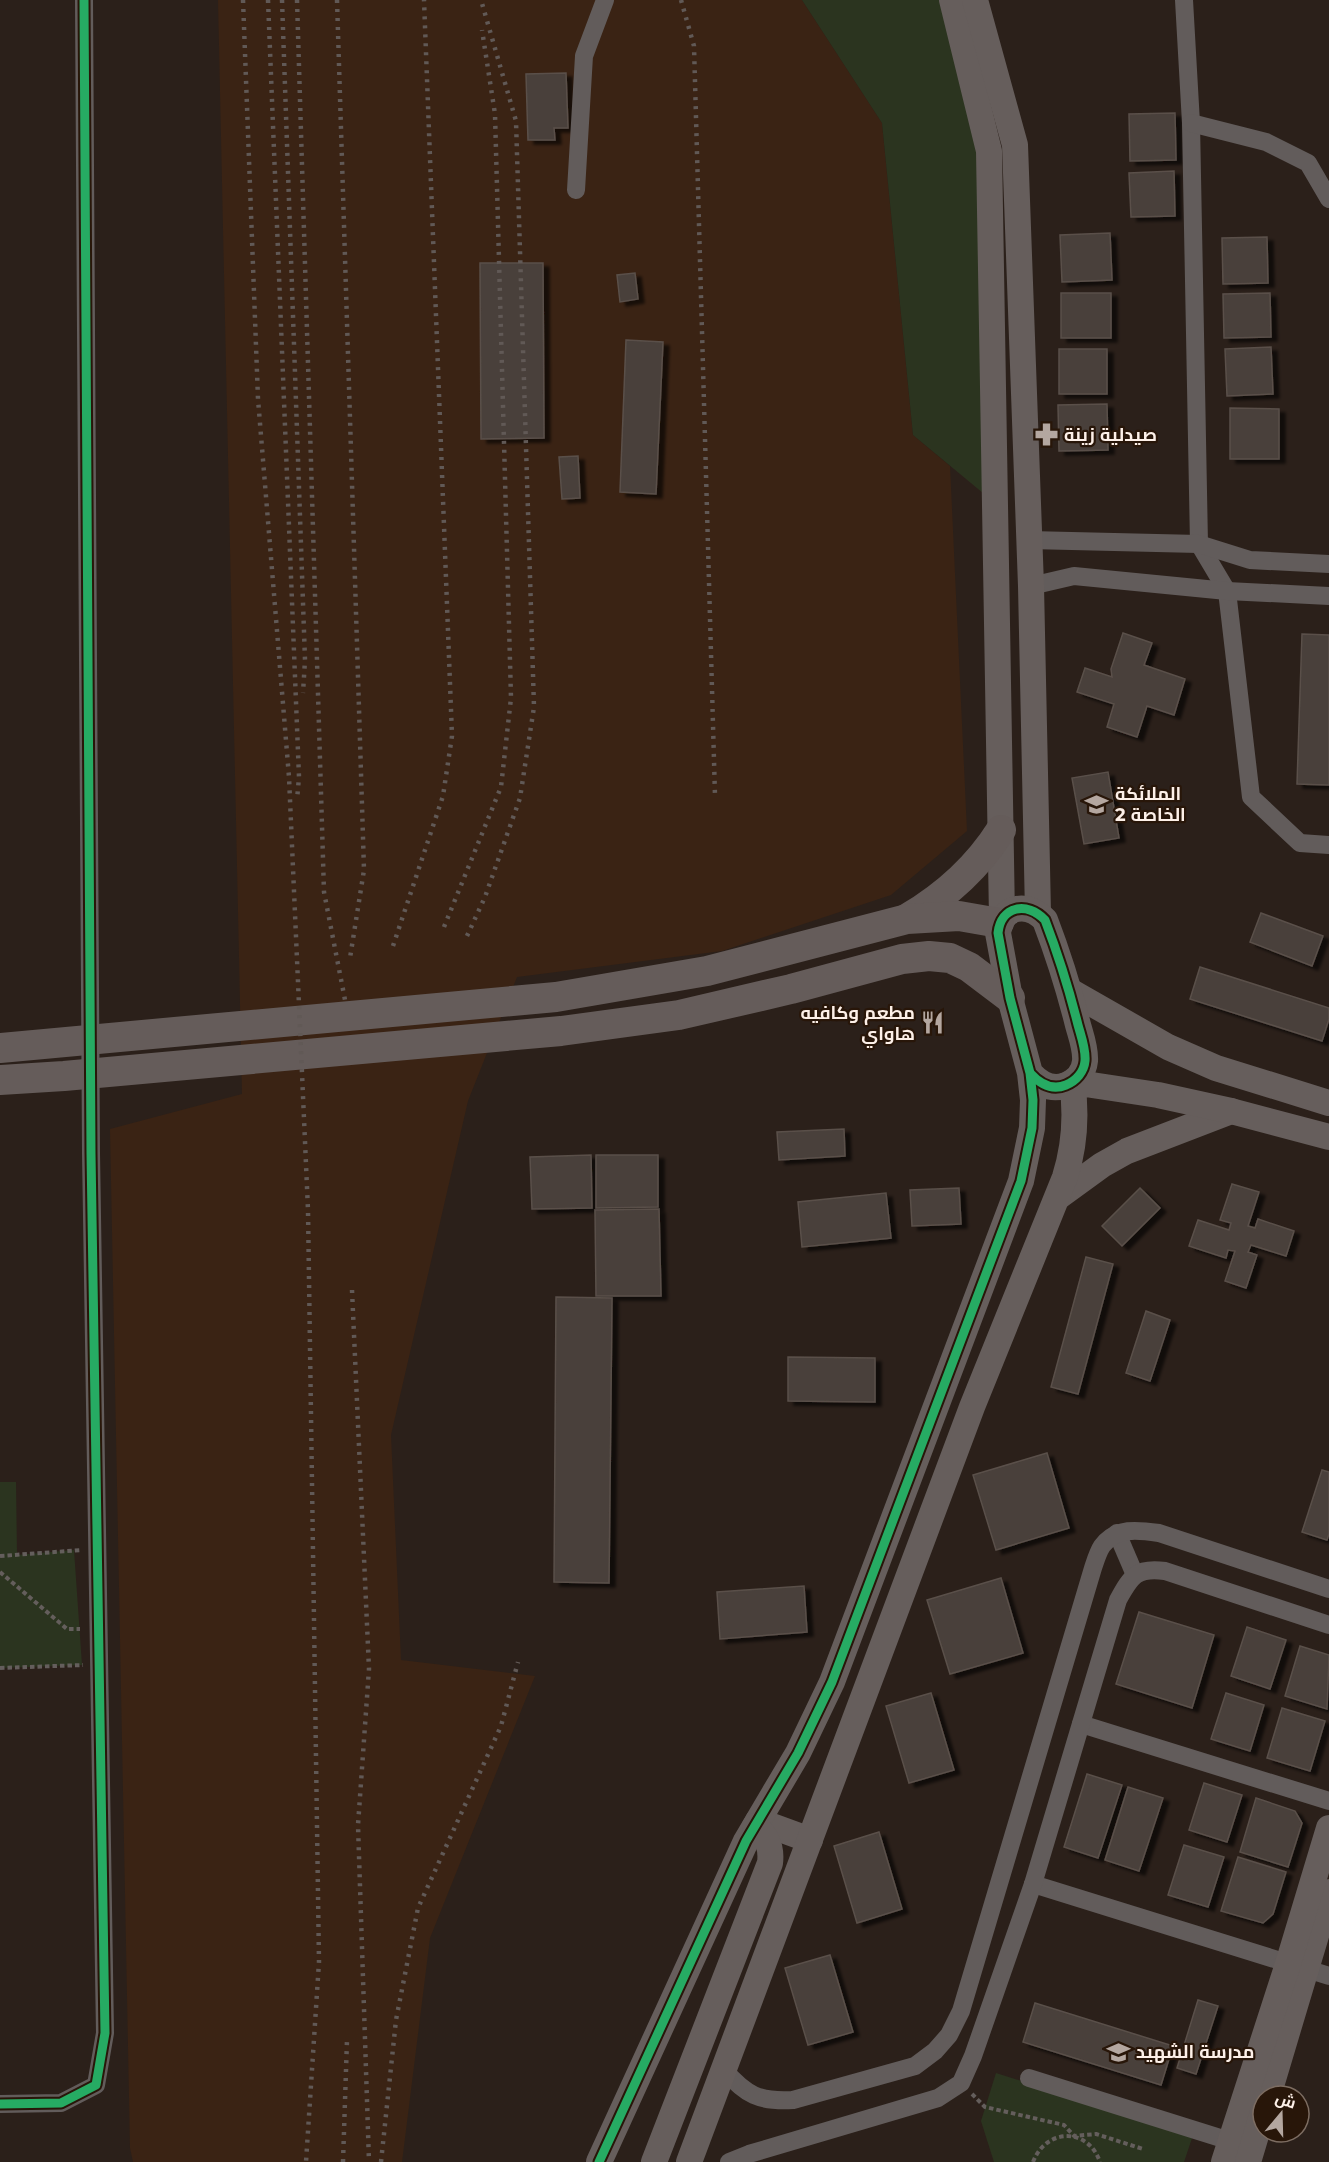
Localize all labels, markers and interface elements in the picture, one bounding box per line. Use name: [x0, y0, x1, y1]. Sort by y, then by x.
pharmacy icon: صيدلية زينة: [1033, 422, 1059, 448]
place label: صيدلية زينة: [1064, 424, 1157, 446]
place label: الملائكة الخاصة 2: [1115, 783, 1186, 826]
school or university icon: الملائكة الخاصة 2: [1084, 791, 1110, 817]
place label: مطعم وكافيه هاواي: [800, 1002, 915, 1048]
restaurant icon: مطعم وكافيه هاواي: [920, 1010, 946, 1036]
school or university icon: مدرسة الشهيد: [1105, 2039, 1131, 2065]
place label: مدرسة الشهيد: [1136, 2041, 1254, 2063]
north arrow: [1251, 2084, 1311, 2144]
text: ش: [1273, 2088, 1299, 2113]

